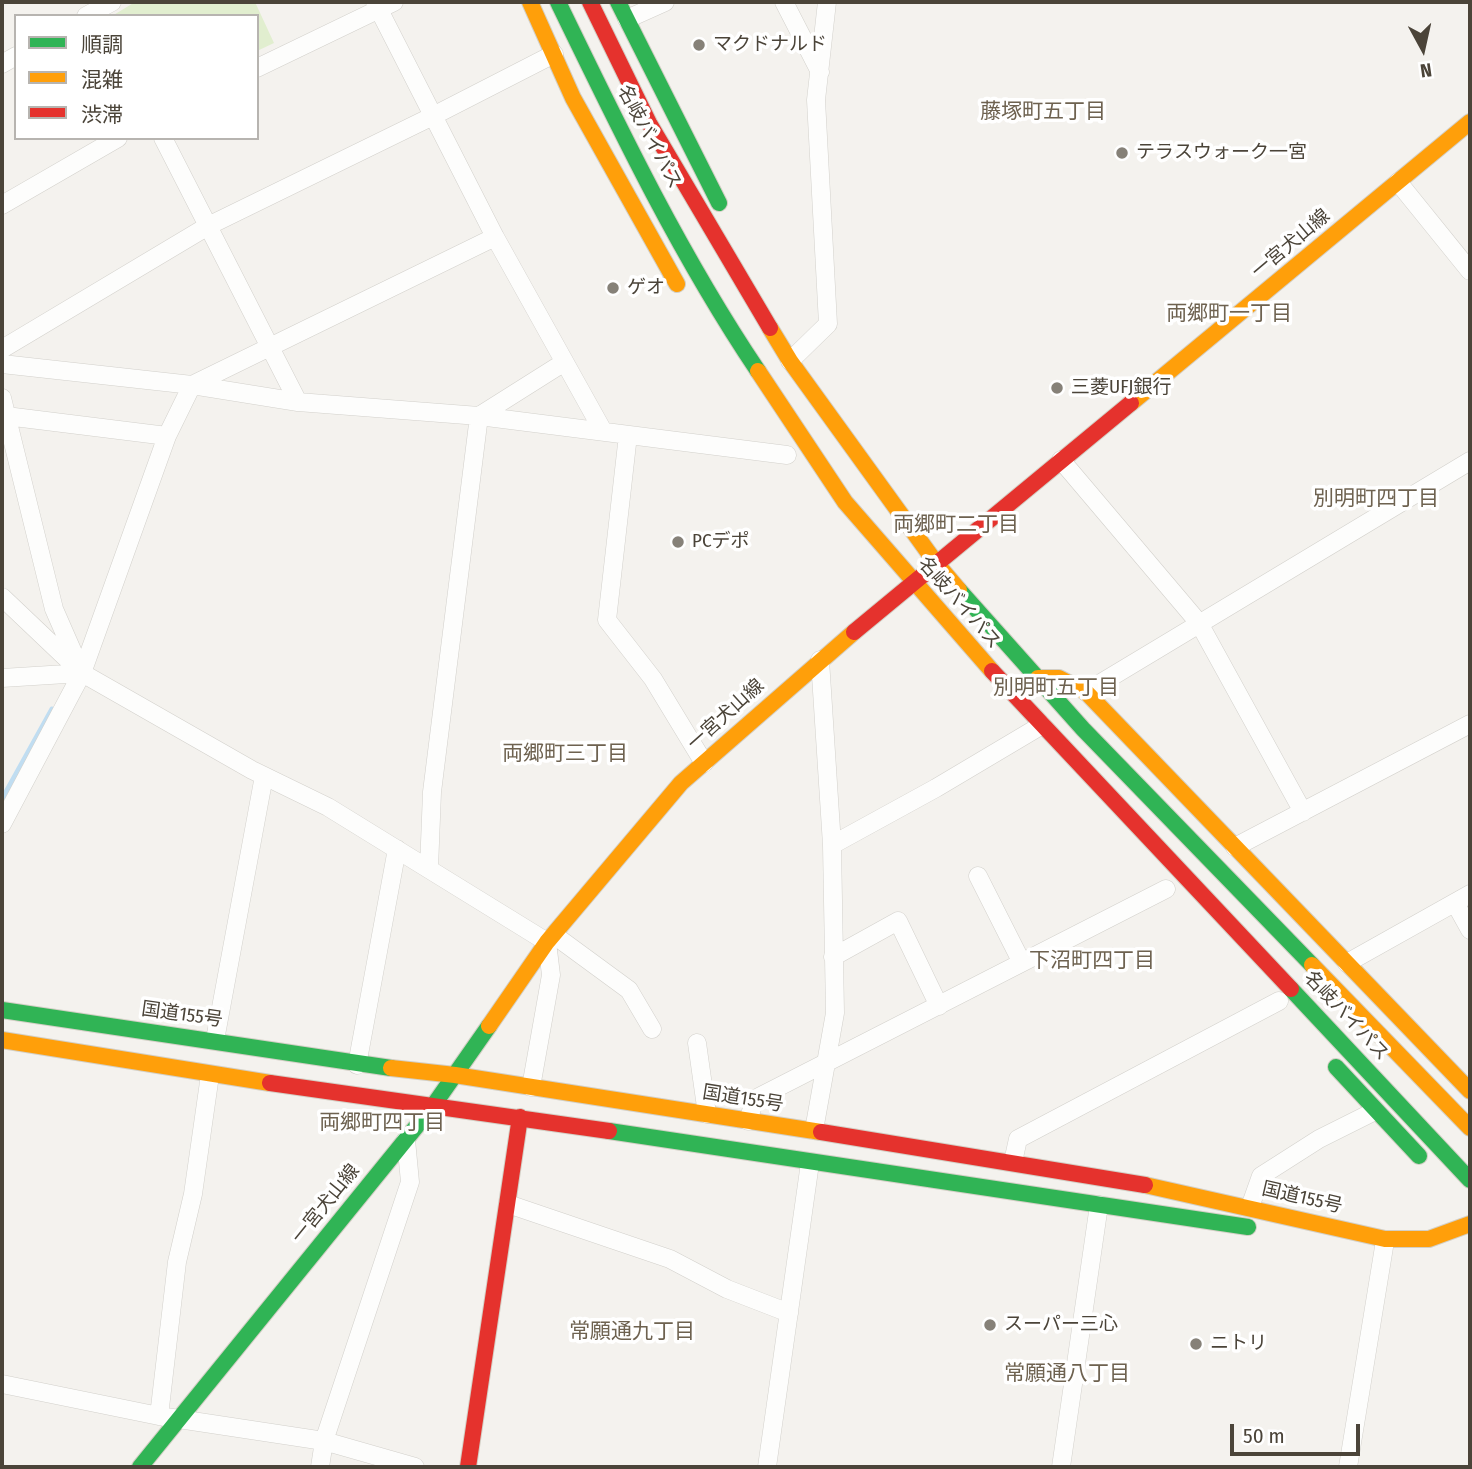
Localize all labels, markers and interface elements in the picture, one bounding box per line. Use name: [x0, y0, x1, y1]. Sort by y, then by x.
legend: [14, 14, 259, 140]
north arrow: [1388, 14, 1458, 84]
text: 順調: [81, 32, 123, 58]
place label: マクドナルド: [713, 34, 827, 56]
marker: マクドナルド: [691, 37, 707, 53]
text: N: [1419, 58, 1433, 82]
text: 混雑: [81, 67, 123, 93]
street label: 名岐バイパス: [612, 81, 686, 193]
district label: 藤塚町五丁目: [980, 99, 1106, 125]
text: 渋滞: [81, 102, 123, 128]
place label: テラスウォーク一宮: [1136, 142, 1307, 164]
marker: テラスウォーク一宮: [1114, 145, 1130, 161]
street label: 一宮犬山線: [1247, 205, 1335, 283]
place label: ゲオ: [627, 277, 665, 299]
marker: ゲオ: [605, 280, 621, 296]
district label: 両郷町一丁目: [1166, 301, 1292, 327]
place label: 三菱UFJ銀行: [1071, 377, 1172, 399]
marker: 三菱UFJ銀行: [1049, 380, 1065, 396]
district label: 別明町四丁目: [1313, 486, 1439, 512]
district label: 両郷町二丁目: [893, 512, 1019, 538]
place label: PCデポ: [692, 531, 750, 553]
marker: PCデポ: [670, 534, 686, 550]
street label: 名岐バイパス: [913, 553, 1005, 653]
street label: 一宮犬山線: [683, 675, 769, 755]
district label: 別明町五丁目: [993, 675, 1119, 701]
district label: 両郷町三丁目: [502, 741, 628, 767]
district label: 下沼町四丁目: [1029, 948, 1155, 974]
street label: 名岐バイパス: [1299, 967, 1393, 1065]
street label: 国道155号: [140, 998, 224, 1032]
street label: 国道155号: [701, 1081, 785, 1117]
district label: 両郷町四丁目: [319, 1110, 445, 1136]
street label: 一宮犬山線: [287, 1160, 365, 1248]
street label: 国道155号: [1260, 1178, 1344, 1218]
place label: スーパー三心: [1004, 1314, 1118, 1336]
marker: スーパー三心: [982, 1317, 998, 1333]
district label: 常願通九丁目: [569, 1319, 695, 1345]
place label: ニトリ: [1210, 1333, 1267, 1355]
marker: ニトリ: [1188, 1336, 1204, 1352]
district label: 常願通八丁目: [1004, 1361, 1130, 1387]
scale bar: [1234, 1410, 1364, 1454]
text: 50 m: [1243, 1423, 1285, 1449]

